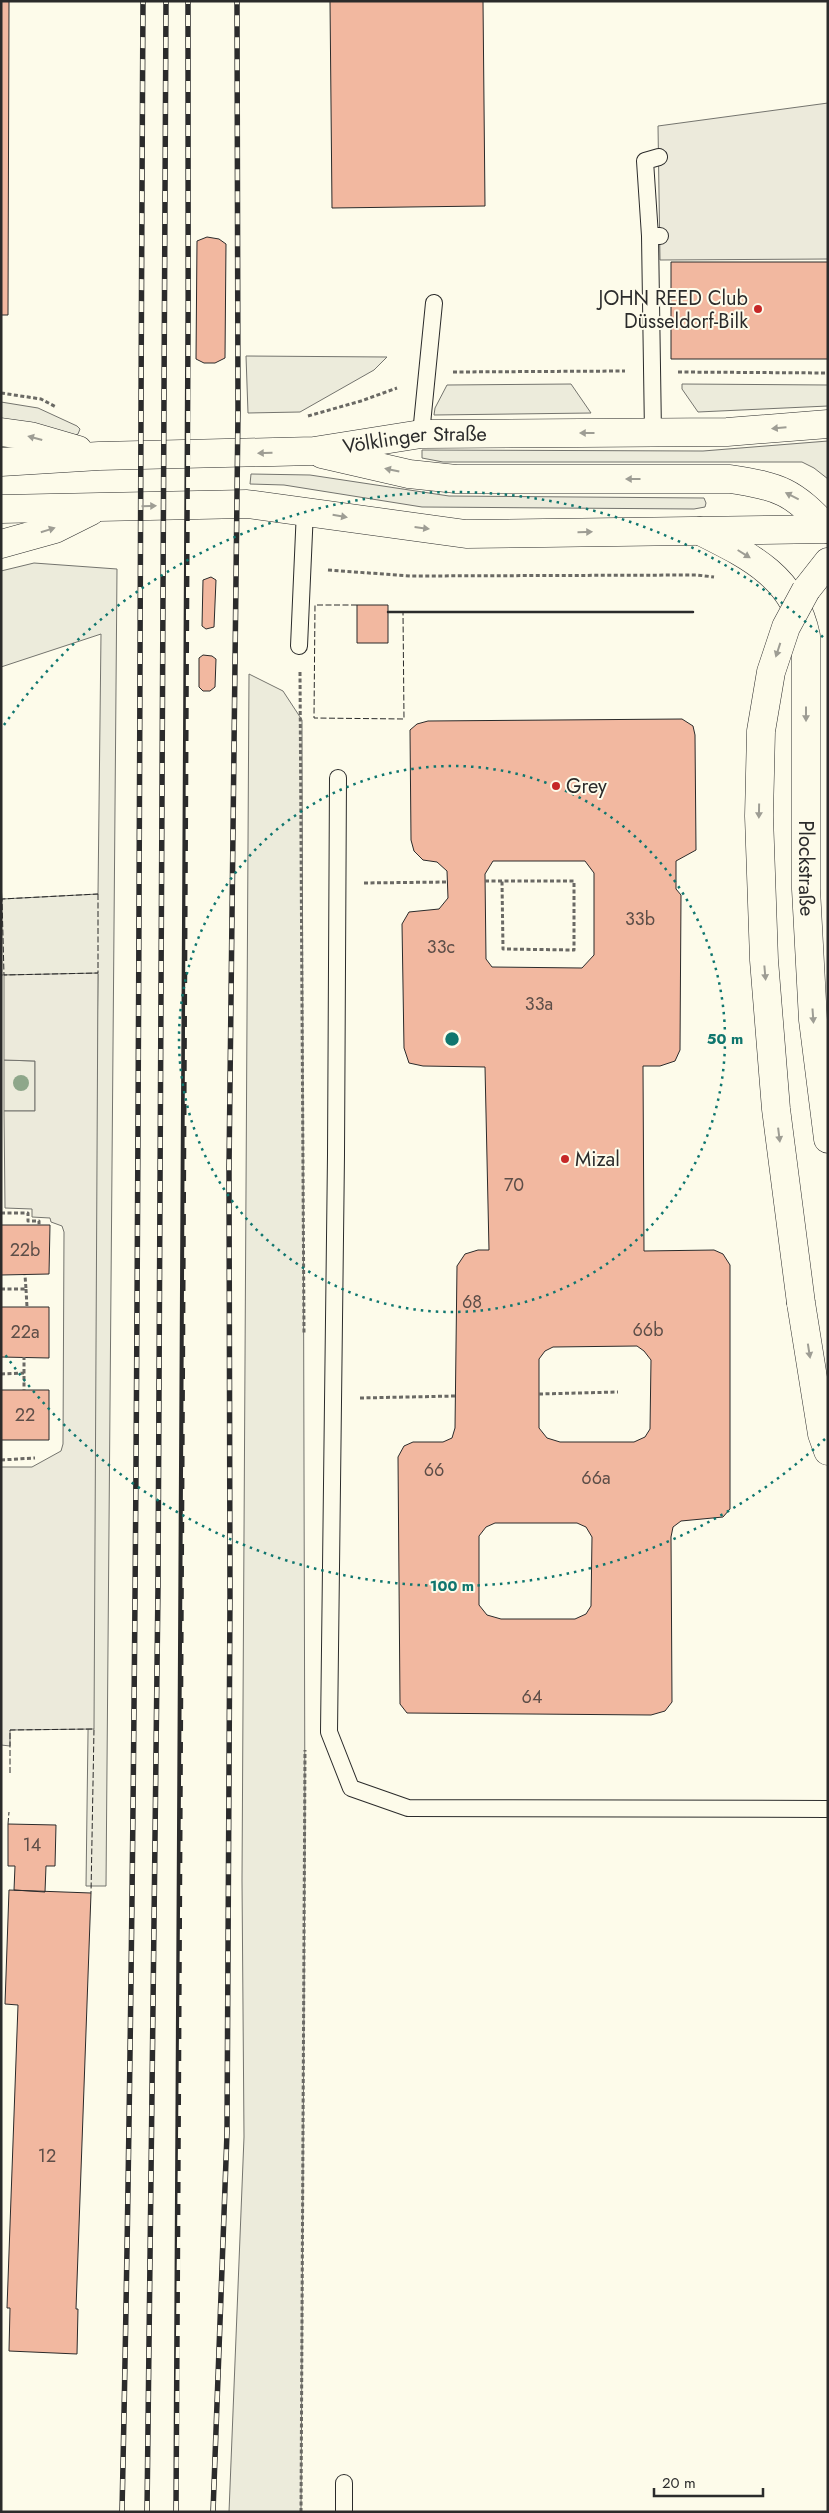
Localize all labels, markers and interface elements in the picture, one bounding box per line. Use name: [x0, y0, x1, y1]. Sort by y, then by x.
place label: JOHN REED Club Düsseldorf-Bilk: [596, 284, 748, 336]
marker: JOHN REED Club Düsseldorf-Bilk: [752, 303, 764, 315]
street label: Völklinger Straße: [341, 420, 487, 461]
one-way arrow: [771, 424, 787, 432]
one-way arrow: [579, 429, 595, 437]
one-way arrow: [28, 433, 43, 441]
one-way arrow: [257, 449, 273, 457]
one-way arrow: [383, 466, 399, 474]
one-way arrow: [624, 475, 640, 483]
one-way arrow: [785, 492, 799, 500]
one-way arrow: [141, 502, 157, 510]
one-way arrow: [332, 513, 348, 521]
one-way arrow: [415, 524, 431, 532]
one-way arrow: [41, 526, 56, 534]
one-way arrow: [577, 528, 593, 536]
one-way arrow: [737, 549, 750, 558]
one-way arrow: [774, 643, 782, 658]
one-way arrow: [802, 706, 810, 722]
place label: Grey: [566, 772, 607, 801]
marker: Grey: [550, 780, 562, 792]
one-way arrow: [755, 803, 763, 819]
street label: Plockstraße: [791, 820, 821, 917]
house number: 33b: [625, 906, 655, 932]
house number: 33c: [427, 934, 455, 960]
one-way arrow: [761, 965, 769, 981]
house number: 33a: [525, 991, 553, 1017]
one-way arrow: [810, 1009, 818, 1025]
text: 50 m: [707, 1028, 743, 1050]
centre of rings: [443, 1030, 461, 1048]
one-way arrow: [775, 1127, 783, 1143]
place label: Mizal: [575, 1145, 620, 1174]
marker: Mizal: [559, 1153, 571, 1165]
house number: 70: [504, 1172, 524, 1198]
house number: 22b: [10, 1237, 40, 1263]
house number: 68: [462, 1289, 482, 1315]
house number: 66b: [633, 1317, 664, 1343]
house number: 22a: [10, 1319, 40, 1345]
one-way arrow: [805, 1343, 813, 1359]
house number: 22: [15, 1402, 35, 1428]
house number: 66: [424, 1457, 444, 1483]
house number: 66a: [581, 1465, 611, 1491]
text: 100 m: [430, 1575, 474, 1597]
house number: 64: [522, 1684, 542, 1710]
house number: 14: [23, 1832, 41, 1858]
house number: 12: [38, 2143, 56, 2169]
scale bar: [654, 2466, 763, 2498]
text: 20 m: [662, 2472, 696, 2494]

